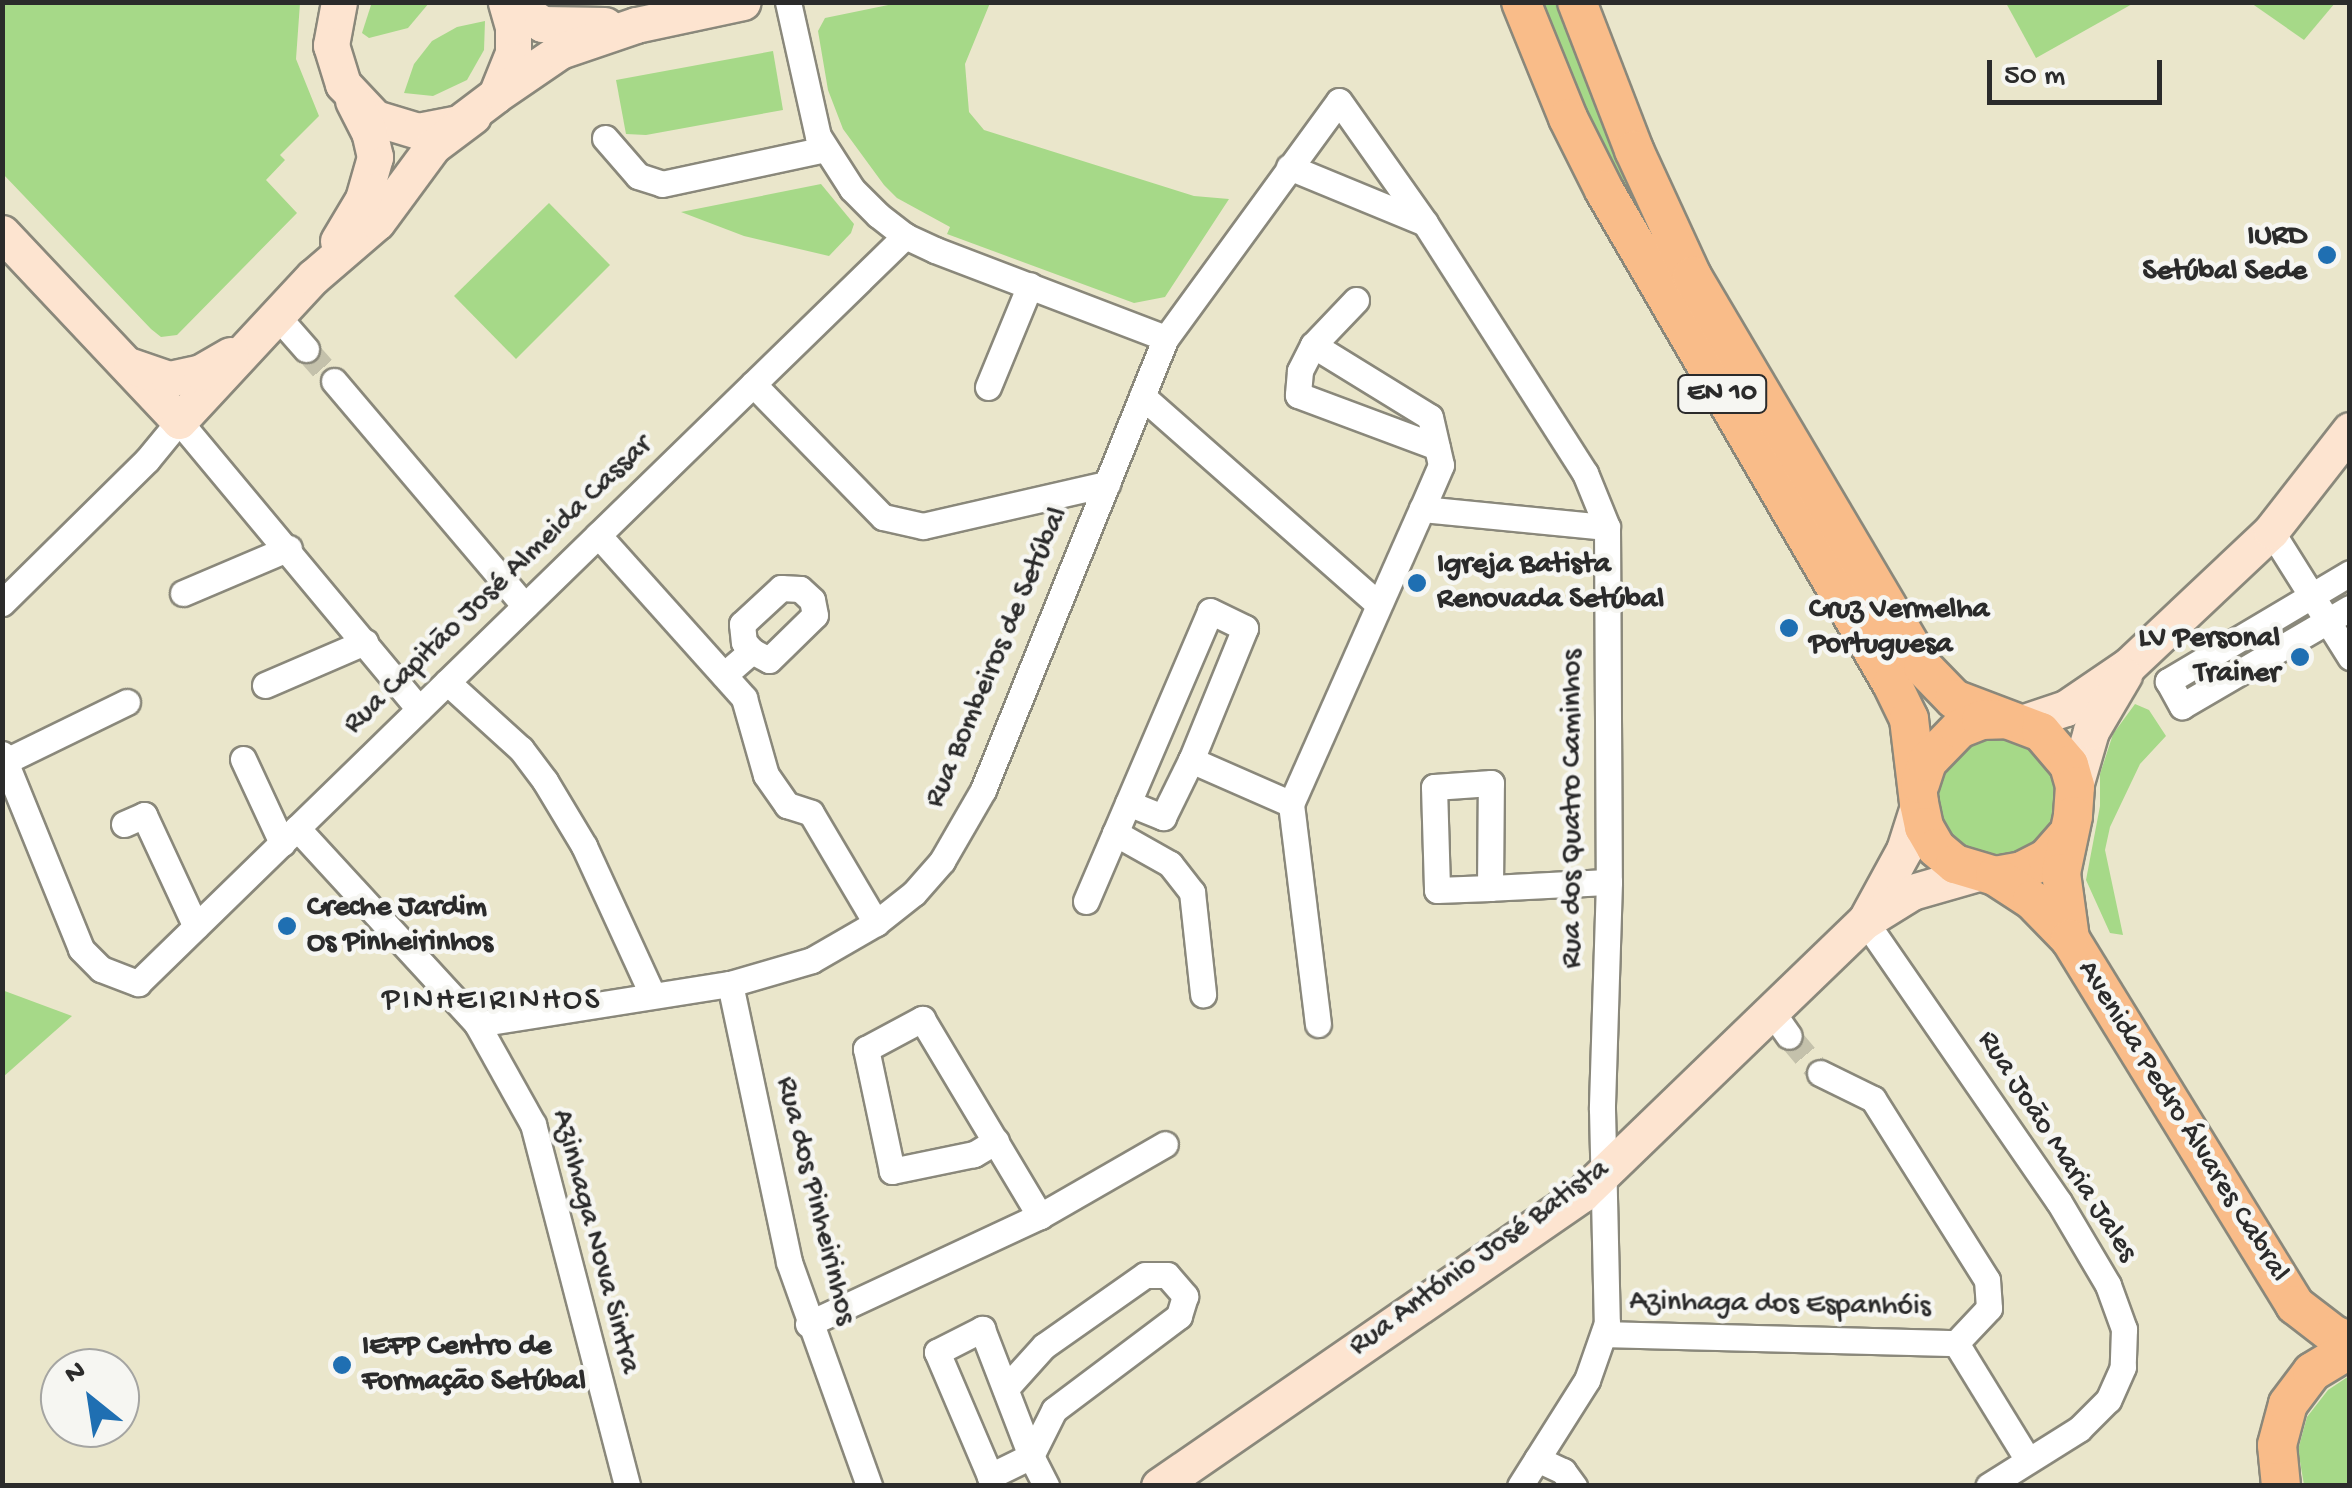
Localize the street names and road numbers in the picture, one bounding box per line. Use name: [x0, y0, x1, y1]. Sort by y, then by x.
road number: EN 10: [1677, 371, 1767, 417]
street label: Rua Capitão José Almeida Cassar: [337, 429, 661, 743]
street label: Rua Bombeiros de Setúbal: [918, 502, 1078, 814]
street label: Rua dos Quatro Caminhos: [1556, 650, 1592, 968]
street label: Avenida Pedro Álvares Cabral: [2068, 955, 2296, 1289]
street label: Rua João Maria Jales: [1968, 1025, 2144, 1269]
street label: Rua dos Pinheirinhos: [766, 1073, 862, 1329]
street label: Azinhaga Nova Sintra: [541, 1106, 647, 1378]
street label: Rua António José Batista: [1343, 1153, 1617, 1365]
street label: Azinhaga dos Espanhóis: [1629, 1285, 1931, 1327]

